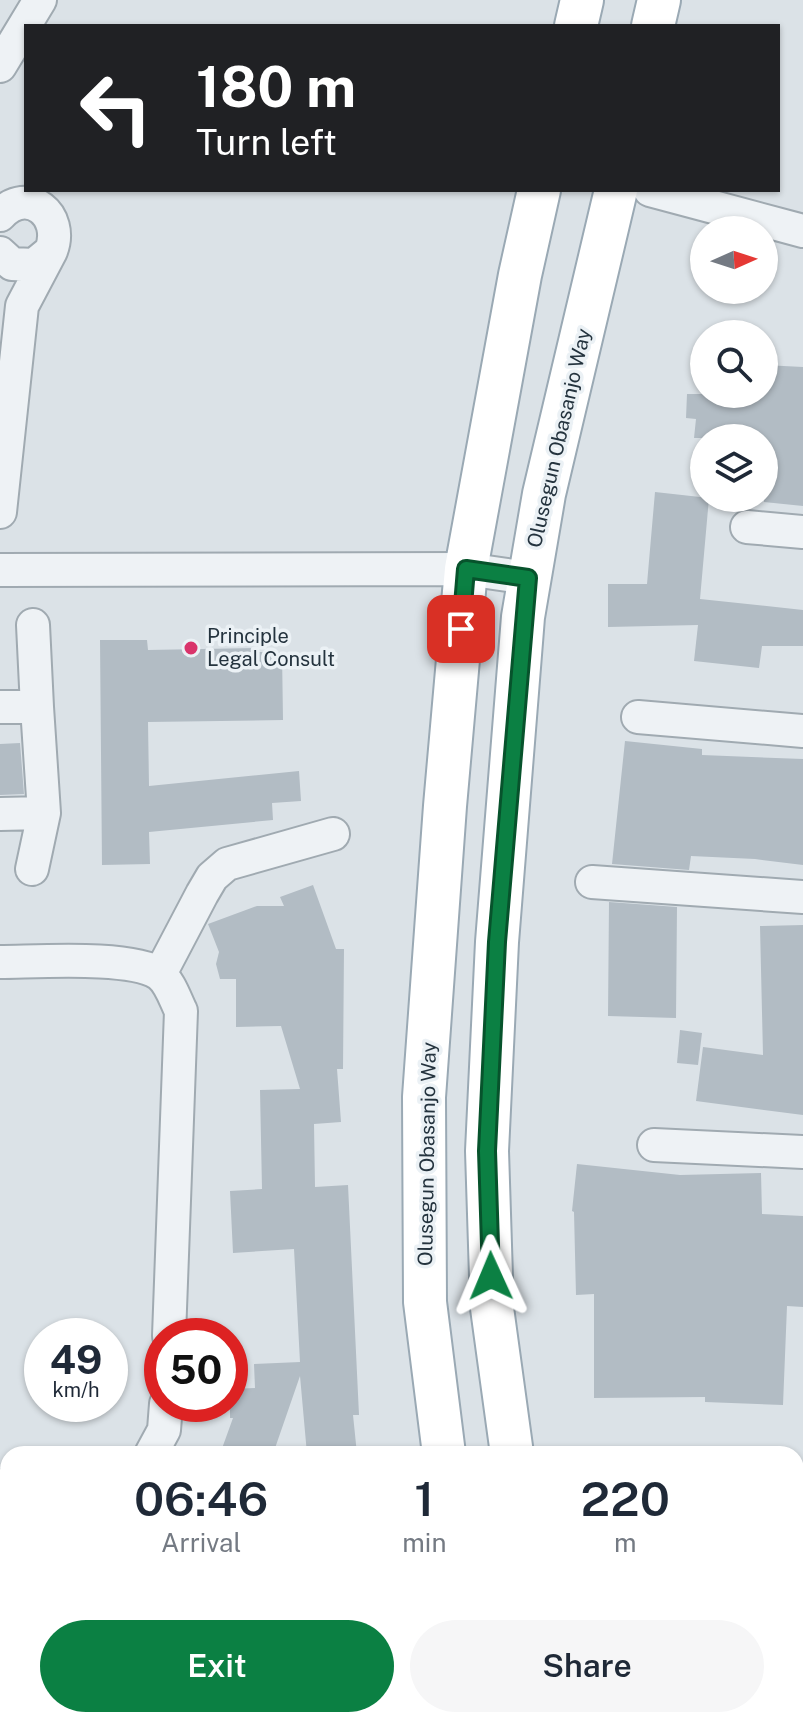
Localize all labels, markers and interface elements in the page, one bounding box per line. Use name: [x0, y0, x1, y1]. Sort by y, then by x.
text: 180 m: [196, 54, 356, 120]
icon: left: [64, 56, 168, 160]
text: Turn left: [196, 121, 337, 163]
north arrow: [690, 216, 778, 304]
map controls: [690, 216, 778, 512]
button: search: [690, 320, 778, 408]
street label: Olusegun Obasanjo Way: [522, 326, 596, 550]
button: layers: [690, 424, 778, 512]
pin: [427, 595, 495, 663]
icon: arrive: [439, 607, 483, 651]
place label: Principle Legal Consult: [207, 624, 335, 671]
marker: Principle Legal Consult: [182, 639, 200, 657]
street label: Olusegun Obasanjo Way: [413, 1041, 441, 1266]
position arrow: [449, 1234, 533, 1318]
speed limit sign: 50: [144, 1318, 248, 1422]
text: 49: [50, 1336, 102, 1383]
text: km/h: [52, 1378, 100, 1402]
text: 06:46: [134, 1470, 268, 1527]
text: 1: [414, 1470, 434, 1527]
text: 220: [580, 1470, 670, 1527]
text: Arrival: [161, 1527, 241, 1558]
text: min: [402, 1527, 446, 1558]
text: m: [614, 1527, 636, 1558]
button: Exit: [40, 1620, 394, 1712]
button: Share: [410, 1620, 764, 1712]

